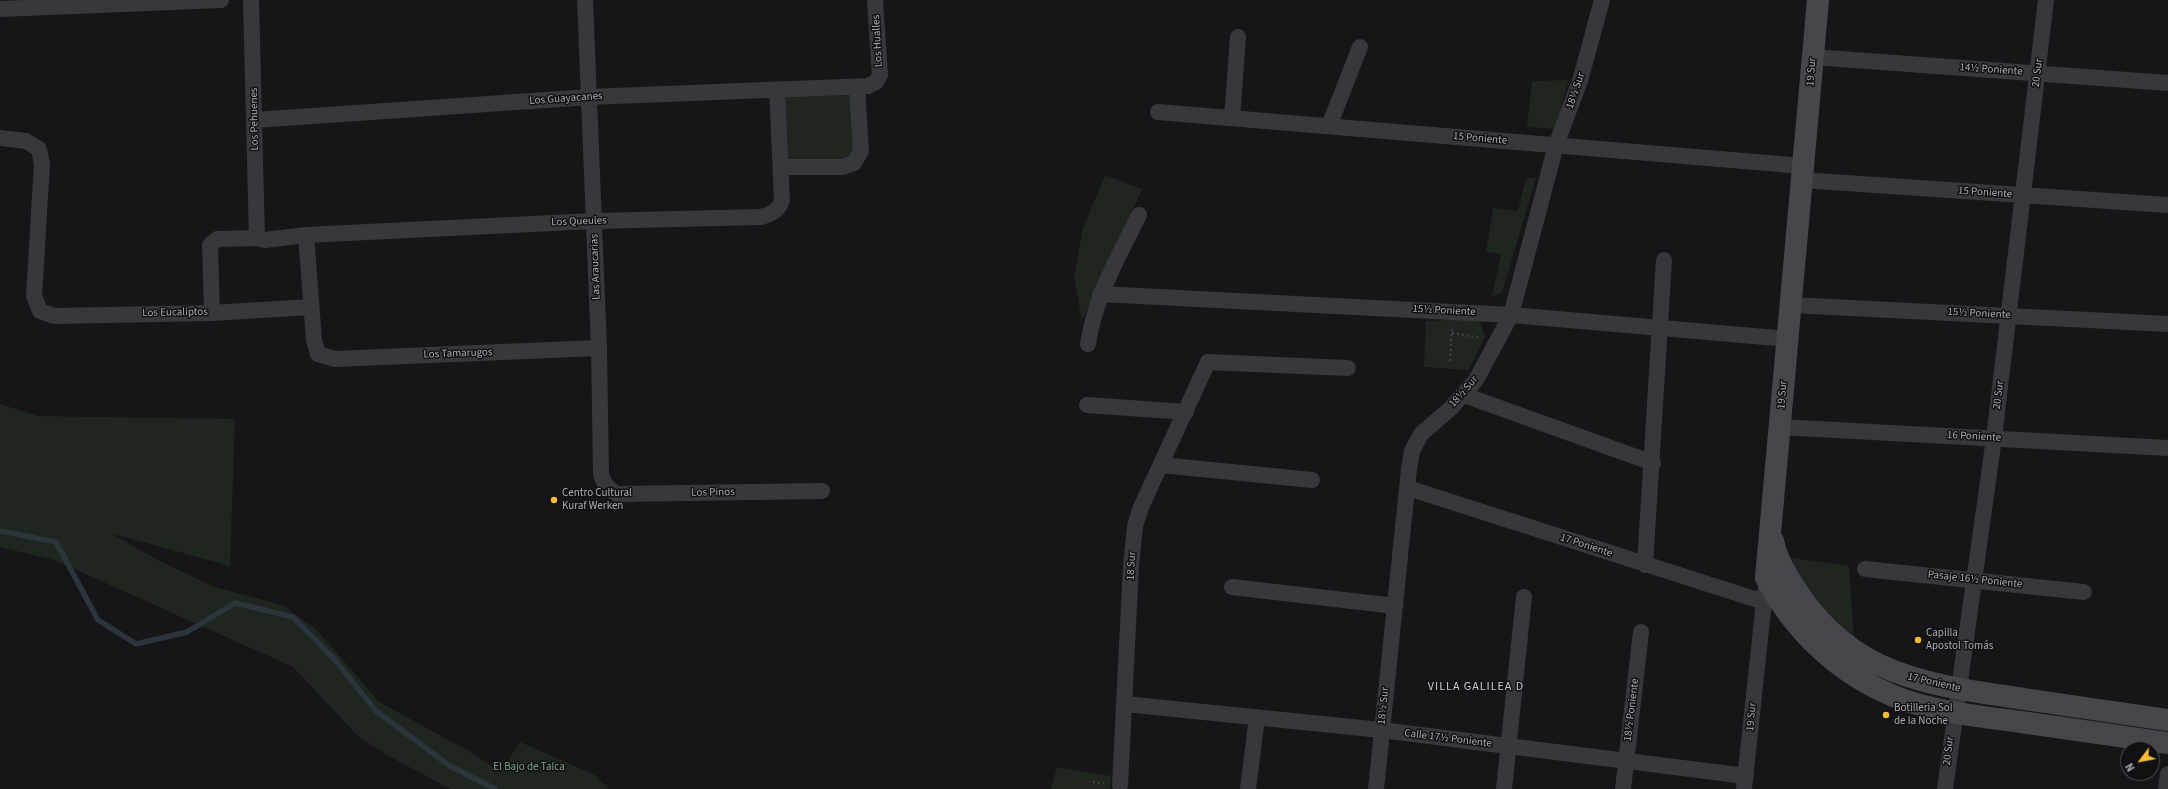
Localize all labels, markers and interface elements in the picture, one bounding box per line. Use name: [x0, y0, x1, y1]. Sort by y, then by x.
street label: Los Hualles: [870, 15, 886, 67]
street label: 19 Sur: [1804, 57, 1820, 87]
street label: 20 Sur: [2030, 58, 2046, 88]
street label: 14½ Poniente: [1959, 61, 2023, 79]
street label: 18½ Sur: [1564, 71, 1588, 111]
street label: Los Pehuenes: [248, 87, 262, 151]
street label: Los Guayacanes: [529, 90, 603, 108]
street label: 15 Poniente: [1452, 130, 1508, 148]
street label: 15 Poniente: [1957, 185, 2013, 201]
street label: Los Queules: [551, 214, 607, 230]
street label: Las Araucarias: [588, 234, 604, 300]
street label: 15½ Poniente: [1412, 303, 1476, 319]
street label: Los Eucaliptos: [142, 306, 208, 320]
street label: 15½ Poniente: [1947, 306, 2011, 322]
street label: Los Tamarugos: [423, 346, 493, 362]
street label: 18½ Sur: [1447, 373, 1481, 411]
street label: 19 Sur: [1775, 380, 1791, 410]
street label: 20 Sur: [1991, 380, 2007, 410]
street label: 16 Poniente: [1947, 429, 2001, 445]
street label: Los Pinos: [691, 486, 735, 500]
place label: Centro Cultural Kuraf Werken: [562, 487, 632, 513]
marker: Centro Cultural Kuraf Werken: [549, 495, 559, 505]
street label: 17 Poniente: [1558, 531, 1614, 561]
street label: 18 Sur: [1124, 551, 1140, 581]
street label: Pasaje 16½ Poniente: [1927, 568, 2023, 592]
place label: Capilla Apostol Tomás: [1926, 627, 1993, 653]
marker: Capilla Apostol Tomás: [1913, 635, 1923, 645]
street label: 17 Poniente: [1906, 670, 1962, 696]
street label: 18½ Poniente: [1622, 678, 1642, 742]
district label: VILLA GALILEA D: [1428, 680, 1524, 694]
street label: 18½ Sur: [1375, 687, 1393, 725]
street label: 19 Sur: [1744, 702, 1760, 732]
place label: Botilleria Sol de la Noche: [1894, 702, 1953, 728]
marker: Botilleria Sol de la Noche: [1881, 710, 1891, 720]
street label: Calle 17½ Poniente: [1403, 727, 1493, 751]
street label: 20 Sur: [1941, 736, 1957, 766]
north arrow: [2120, 741, 2160, 781]
text: N: [2122, 760, 2139, 774]
park label: El Bajo de Talca: [493, 761, 565, 775]

